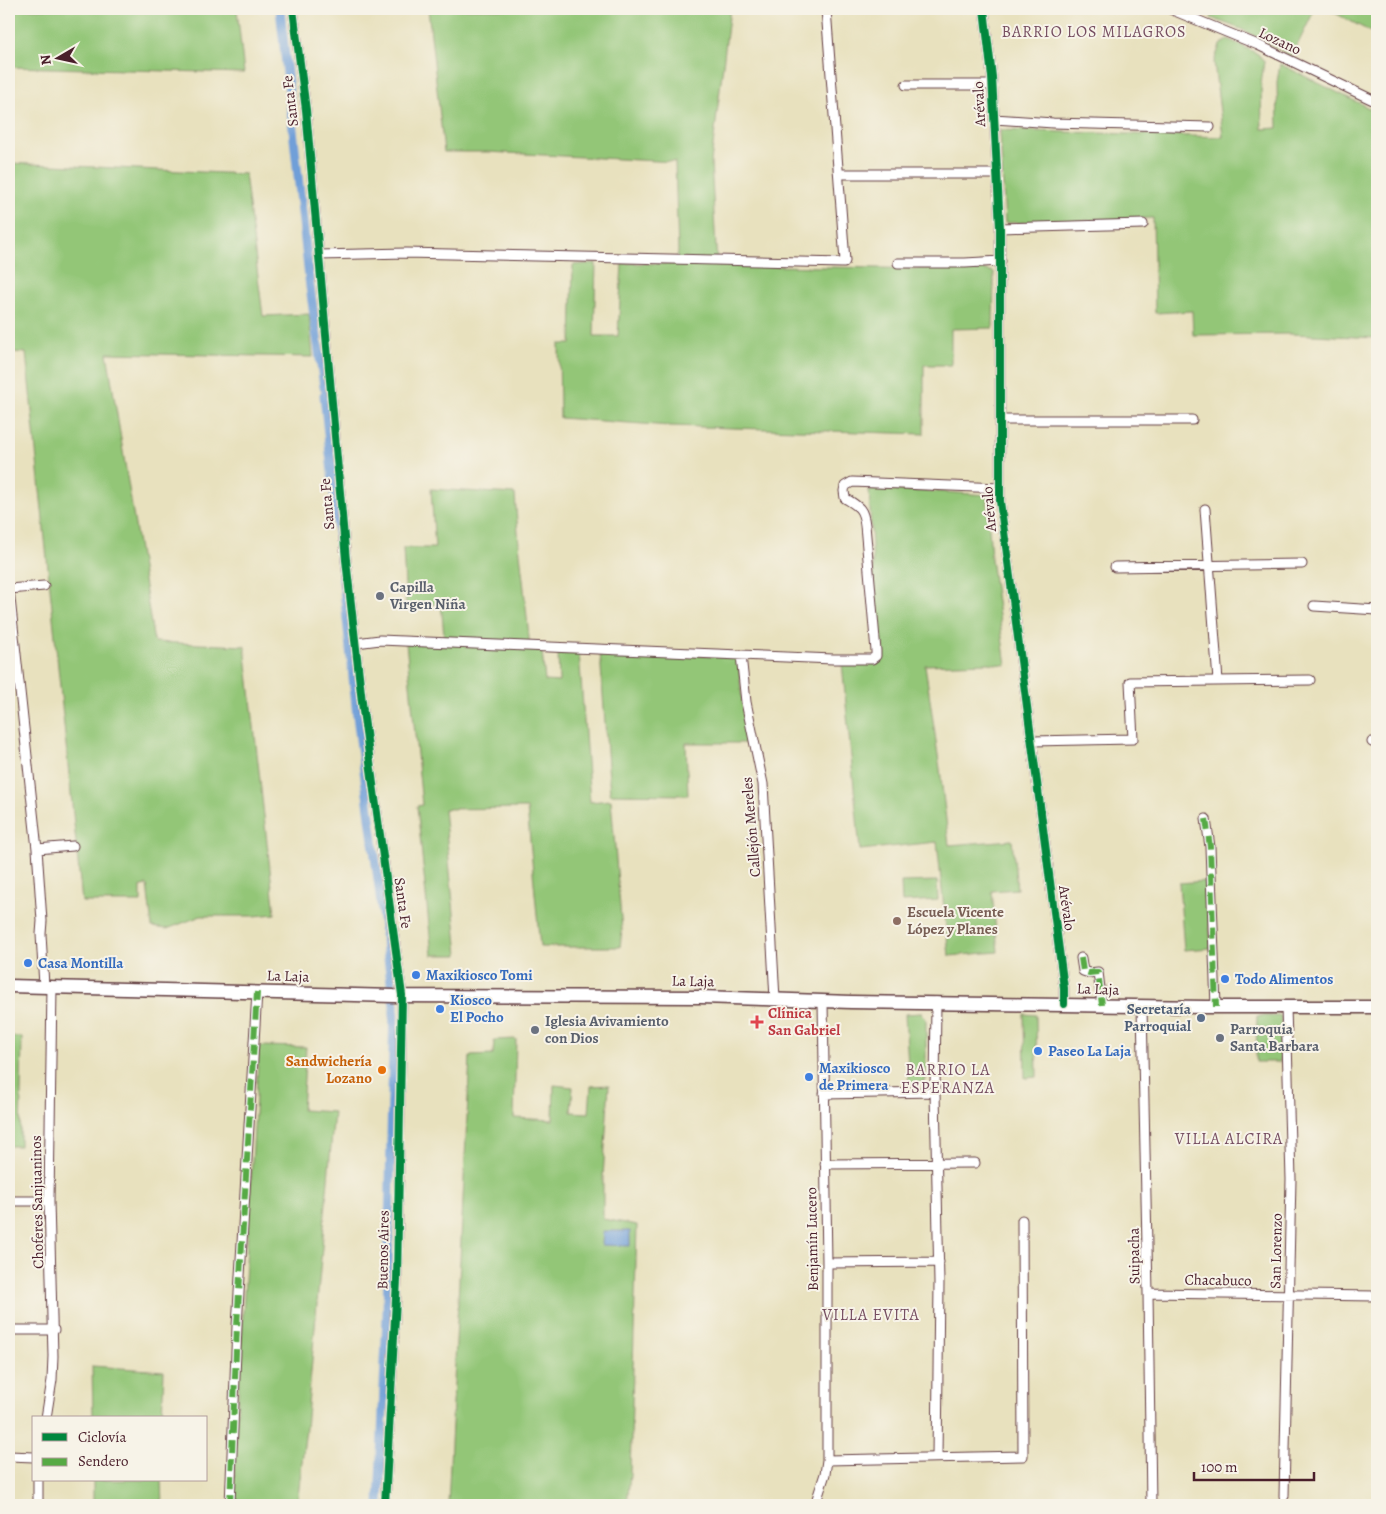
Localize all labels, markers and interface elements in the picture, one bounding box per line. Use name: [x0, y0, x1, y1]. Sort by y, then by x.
district label: BARRIO LOS MILAGROS: [1001, 21, 1187, 43]
street label: Lozano: [1256, 23, 1304, 59]
north arrow: [32, 32, 82, 82]
text: N: [35, 53, 56, 66]
street label: Santa Fe: [277, 74, 303, 128]
street label: Arévalo: [968, 81, 990, 128]
street label: Santa Fe: [315, 477, 339, 531]
street label: Arévalo: [977, 486, 1001, 533]
place label: Capilla Virgen Niña: [389, 577, 466, 614]
marker: Capilla Virgen Niña: [374, 590, 386, 602]
street label: Callejón Mereles: [737, 776, 765, 878]
street label: Santa Fe: [390, 876, 417, 930]
street label: Arévalo: [1054, 883, 1080, 932]
place label: Escuela Vicente López y Planes: [907, 902, 1004, 939]
marker: Escuela Vicente López y Planes: [891, 915, 903, 927]
place label: Casa Montilla: [38, 953, 124, 973]
marker: Casa Montilla: [22, 957, 34, 969]
street label: La Laja: [266, 965, 310, 987]
place label: Maxikiosco Tomi: [426, 965, 533, 985]
marker: Maxikiosco Tomi: [410, 969, 422, 981]
place label: Todo Alimentos: [1235, 969, 1333, 989]
street label: La Laja: [671, 971, 715, 991]
marker: Todo Alimentos: [1219, 973, 1231, 985]
street label: La Laja: [1076, 978, 1120, 1000]
place label: Kiosco El Pocho: [450, 990, 504, 1027]
place label: Secretaría Parroquial: [1124, 999, 1192, 1036]
marker: Kiosco El Pocho: [434, 1003, 446, 1015]
place label: Clínica San Gabriel: [768, 1003, 840, 1040]
place label: Iglesia Avivamiento con Dios: [545, 1011, 669, 1048]
marker: Secretaría Parroquial: [1195, 1012, 1207, 1024]
marker: Clínica San Gabriel: [750, 1015, 764, 1029]
place label: Parroquia Santa Barbara: [1230, 1019, 1320, 1056]
marker: Iglesia Avivamiento con Dios: [529, 1024, 541, 1036]
marker: Parroquia Santa Barbara: [1214, 1032, 1226, 1044]
place label: Paseo La Laja: [1048, 1041, 1132, 1061]
marker: Paseo La Laja: [1032, 1045, 1044, 1057]
place label: Sandwichería Lozano: [286, 1051, 373, 1088]
place label: Maxikiosco de Primera: [819, 1058, 891, 1095]
district label: BARRIO LA ESPERANZA: [901, 1059, 995, 1099]
marker: Sandwichería Lozano: [376, 1064, 388, 1076]
marker: Maxikiosco de Primera: [803, 1071, 815, 1083]
district label: VILLA ALCIRA: [1174, 1128, 1283, 1150]
street label: Choferes Sanjuaninos: [26, 1135, 48, 1269]
street label: Benjamín Lucero: [801, 1187, 823, 1291]
street label: Buenos Aires: [372, 1210, 394, 1290]
street label: San Lorenzo: [1265, 1213, 1287, 1289]
street label: Suipacha: [1124, 1228, 1144, 1284]
street label: Chacabuco: [1184, 1269, 1252, 1291]
district label: VILLA EVITA: [821, 1304, 920, 1326]
legend: [32, 1416, 208, 1482]
text: Ciclovía: [78, 1427, 126, 1447]
scale bar: [1194, 1449, 1314, 1481]
text: Sendero: [78, 1451, 128, 1471]
text: 100 m: [1201, 1457, 1238, 1477]

